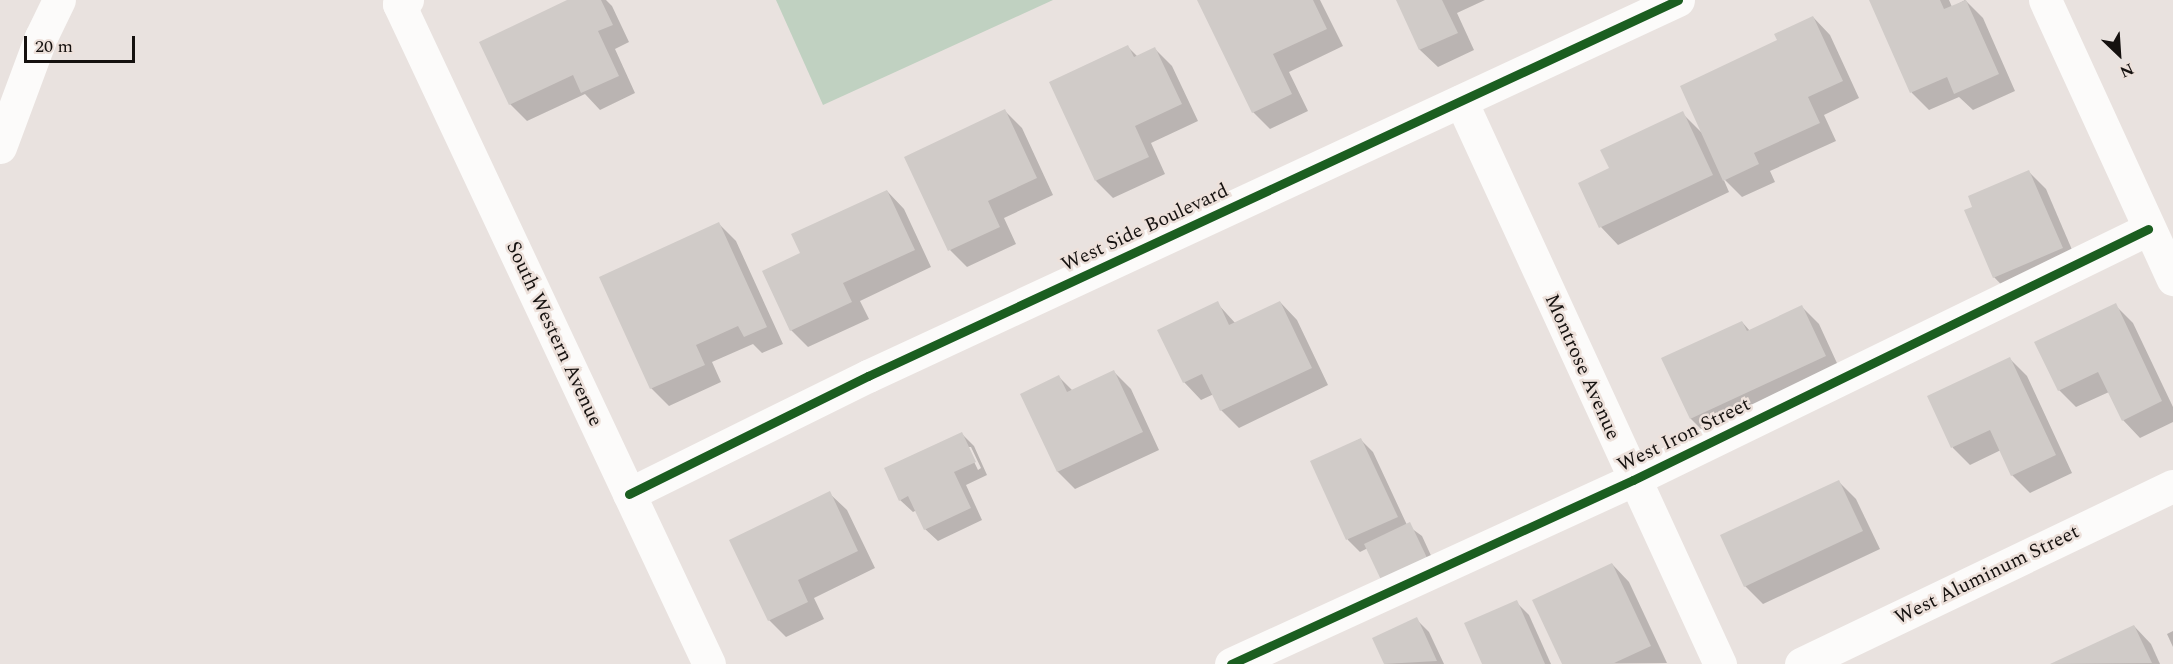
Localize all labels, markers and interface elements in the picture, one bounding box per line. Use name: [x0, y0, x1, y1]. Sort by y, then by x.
scale bar: [27, 24, 138, 62]
north arrow: [2089, 24, 2149, 84]
text: 20 m: [35, 33, 73, 60]
text: N: [2116, 57, 2138, 84]
street label: West Side Boulevard: [1058, 179, 1232, 277]
street label: South Western Avenue: [501, 238, 607, 430]
street label: Montrose Avenue: [1539, 290, 1625, 444]
street label: West Iron Street: [1614, 392, 1754, 478]
street label: West Aluminum Street: [1891, 520, 2083, 630]

